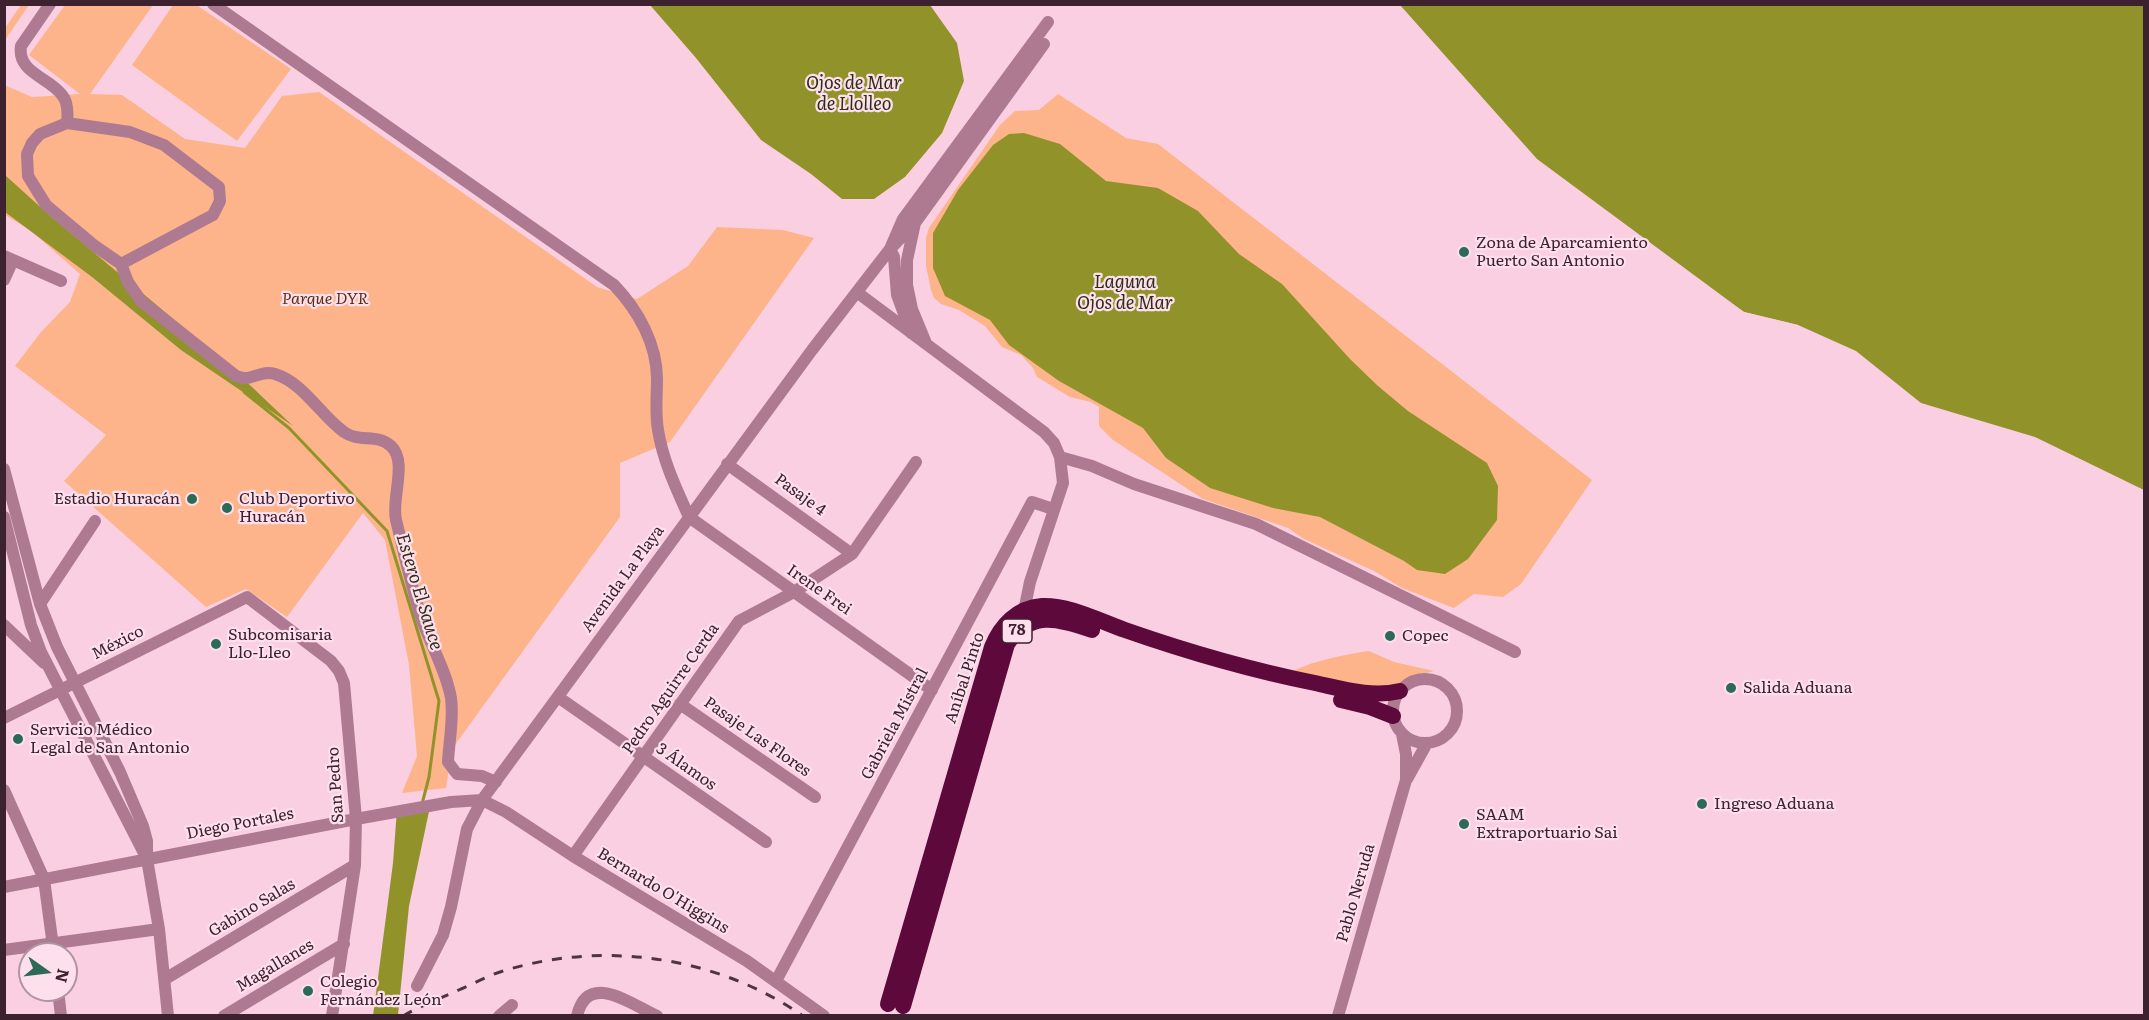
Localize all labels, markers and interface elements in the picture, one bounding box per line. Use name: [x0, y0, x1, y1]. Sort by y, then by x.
water label: Ojos de Mar de Llolleo: [806, 73, 902, 116]
place label: Zona de Aparcamiento Puerto San Antonio: [1476, 233, 1648, 271]
marker: Zona de Aparcamiento Puerto San Antonio: [1457, 245, 1471, 259]
water label: Laguna Ojos de Mar: [1077, 272, 1173, 314]
park label: Parque DYR: [282, 289, 368, 309]
street label: Pasaje 4: [771, 470, 829, 520]
place label: Estadio Huracán: [54, 489, 180, 509]
place label: Club Deportivo Huracán: [239, 489, 355, 527]
marker: Estadio Huracán: [185, 492, 199, 506]
marker: Club Deportivo Huracán: [220, 501, 234, 515]
street label: Avenida La Playa: [578, 522, 668, 636]
water label: Estero El Sauce: [391, 531, 447, 653]
street label: Irene Frei: [783, 561, 855, 619]
road number: 78: [1002, 619, 1032, 643]
street label: Pedro Aguirre Cerda: [619, 620, 723, 758]
street label: México: [89, 622, 147, 664]
place label: Subcomisaria Llo-Lleo: [228, 625, 332, 663]
place label: Copec: [1402, 626, 1449, 646]
marker: Copec: [1383, 629, 1397, 643]
street label: Aníbal Pinto: [941, 630, 989, 726]
marker: Subcomisaria Llo-Lleo: [209, 637, 223, 651]
street label: Gabriela Mistral: [857, 665, 933, 783]
place label: Salida Aduana: [1743, 678, 1852, 698]
marker: Salida Aduana: [1724, 681, 1738, 695]
street label: Pasaje Las Flores: [700, 693, 814, 781]
place label: Servicio Médico Legal de San Antonio: [30, 720, 190, 758]
marker: Servicio Médico Legal de San Antonio: [11, 732, 25, 746]
street label: 3 Álamos: [652, 739, 720, 795]
street label: San Pedro: [324, 746, 348, 824]
place label: Ingreso Aduana: [1714, 794, 1834, 814]
marker: Ingreso Aduana: [1695, 797, 1709, 811]
street label: Diego Portales: [185, 804, 295, 844]
place label: SAAM Extraportuario Sai: [1476, 805, 1618, 843]
marker: SAAM Extraportuario Sai: [1457, 817, 1471, 831]
street label: Pablo Neruda: [1333, 841, 1379, 945]
street label: Bernardo O'Higgins: [594, 844, 732, 938]
street label: Gabino Salas: [205, 875, 299, 941]
street label: Magallanes: [233, 935, 317, 997]
north arrow: [18, 942, 78, 1002]
text: N: [50, 966, 77, 985]
place label: Colegio Fernández León: [320, 972, 442, 1010]
marker: Colegio Fernández León: [301, 984, 315, 998]

